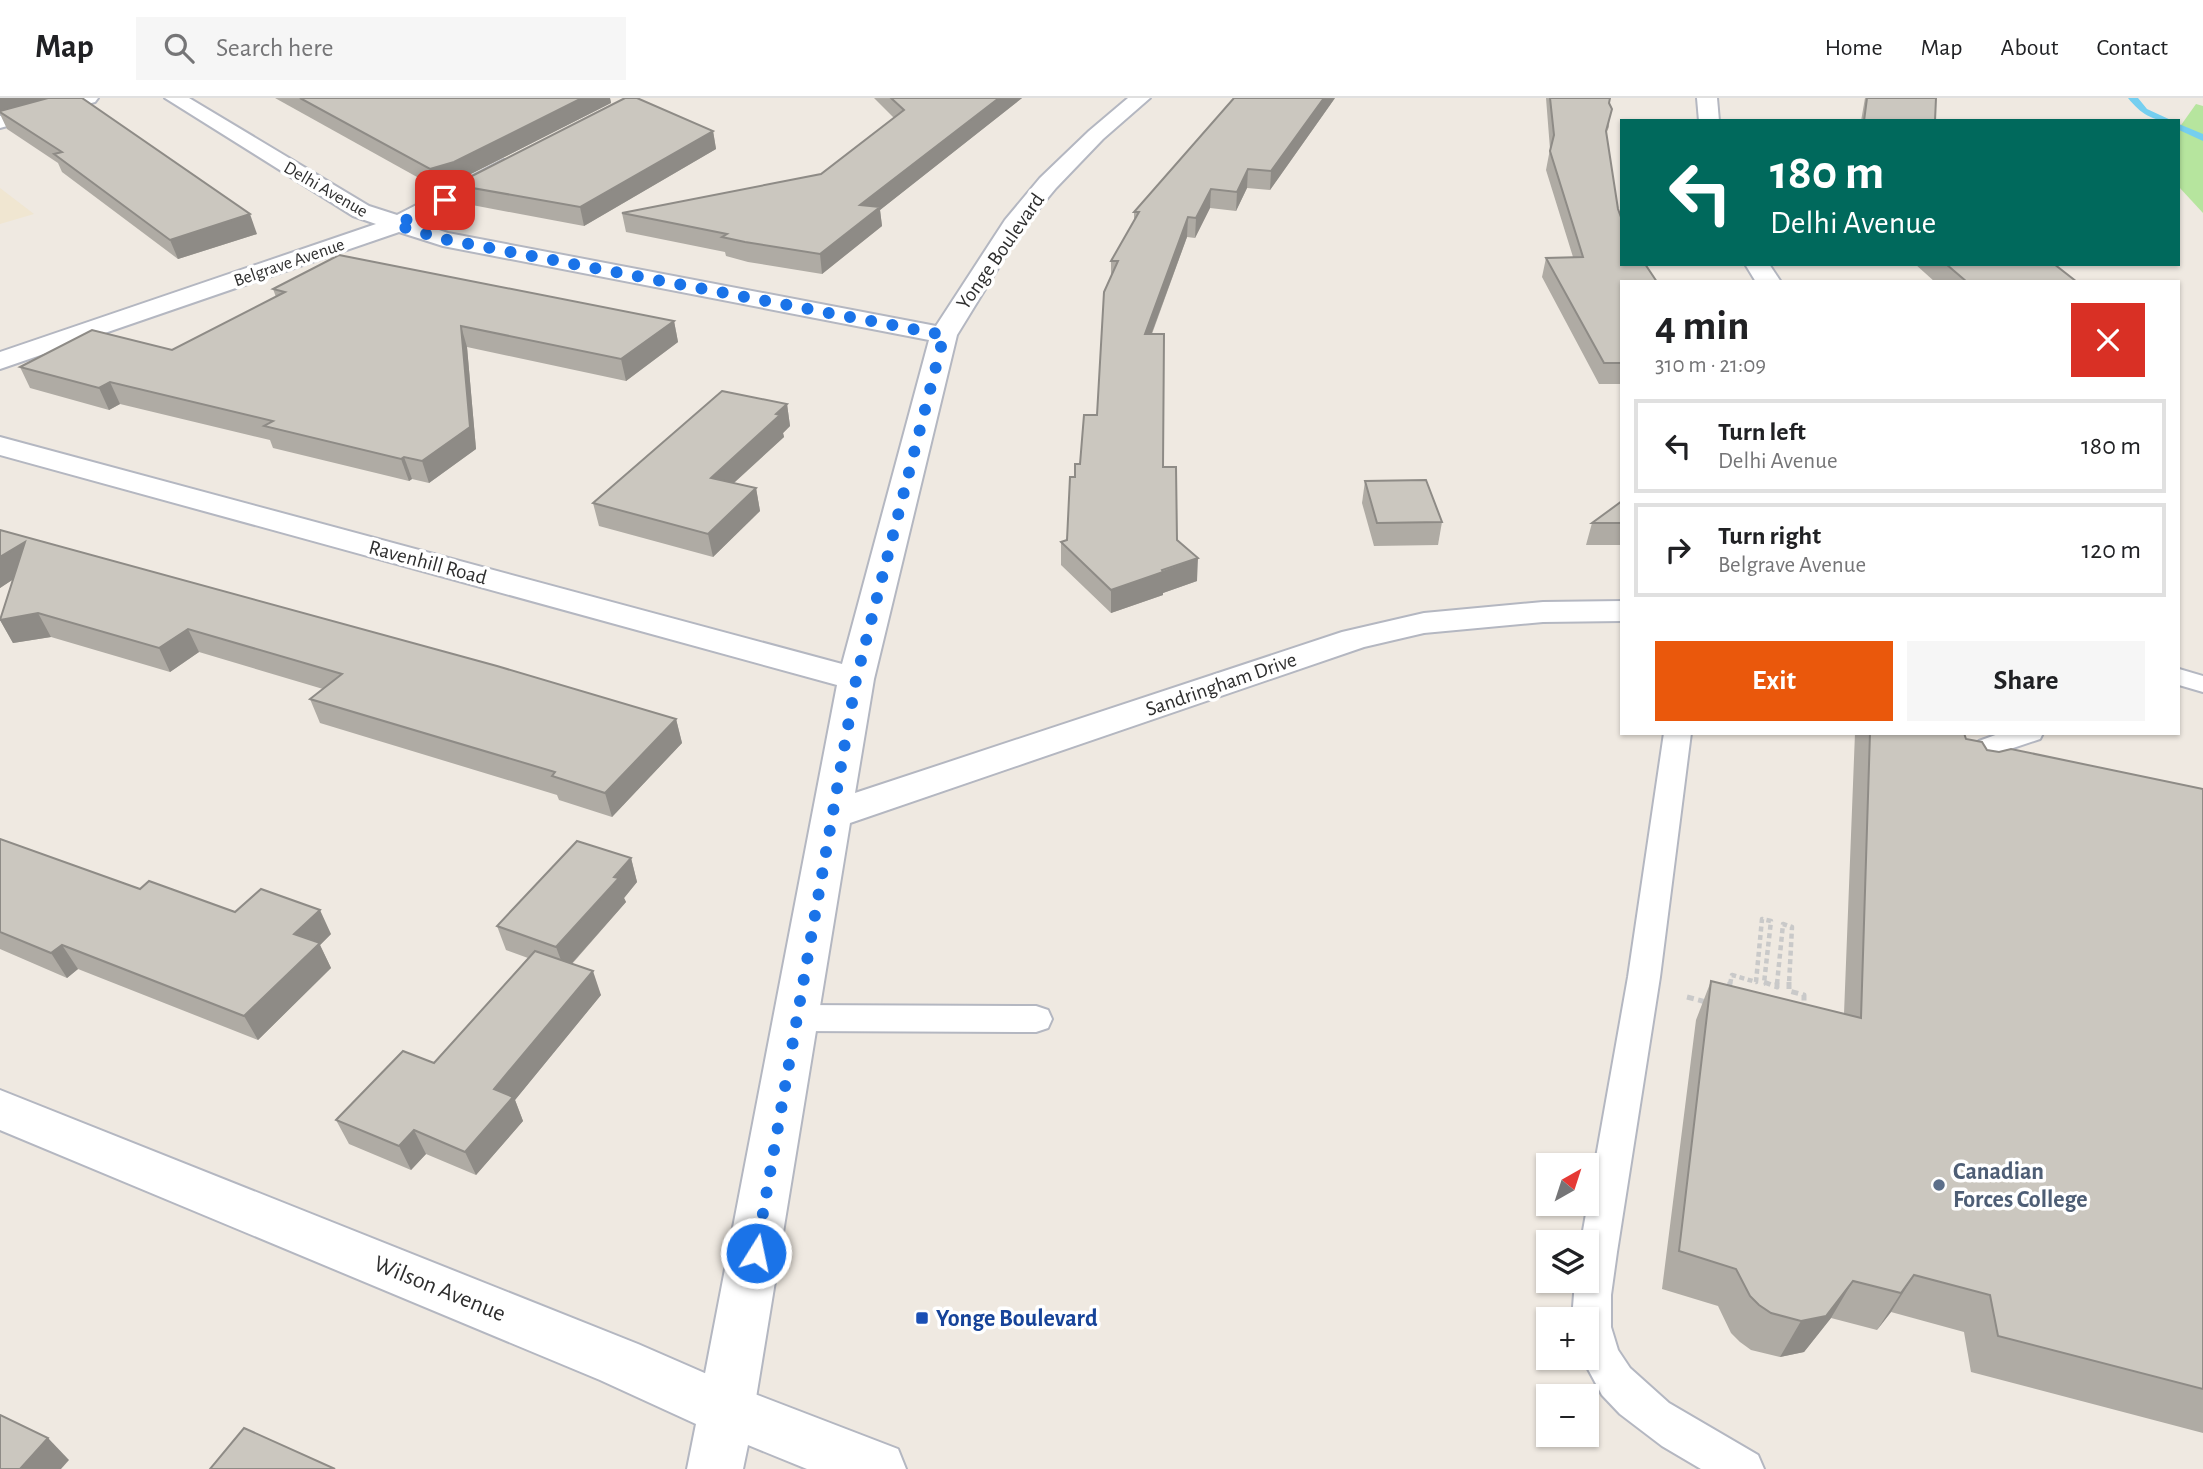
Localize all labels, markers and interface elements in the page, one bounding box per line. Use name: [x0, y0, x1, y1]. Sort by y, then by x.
search box: [136, 17, 626, 80]
icon: search: [160, 29, 198, 67]
text: Map: [35, 31, 94, 64]
text: Search here: [216, 35, 334, 61]
text: Home: [1825, 36, 1883, 60]
text: Map: [1921, 36, 1963, 60]
text: About: [2001, 36, 2058, 60]
text: Contact: [2096, 36, 2168, 60]
icon: left: [1655, 147, 1746, 238]
text: 180 m: [1770, 149, 1884, 198]
street label: Delhi Avenue: [280, 159, 371, 221]
pin: [415, 170, 475, 230]
icon: arrive: [426, 181, 464, 219]
street label: Yonge Boulevard: [953, 189, 1048, 313]
text: Delhi Avenue: [1770, 207, 1936, 239]
street label: Belgrave Avenue: [232, 236, 347, 290]
button: close: [2071, 303, 2145, 377]
text: 4 min: [1655, 305, 1750, 347]
text: 310 m · 21:09: [1655, 354, 1766, 377]
text: Turn left: [1718, 419, 1806, 445]
icon: left: [1659, 427, 1697, 465]
text: 180 m: [2081, 433, 2141, 459]
text: Delhi Avenue: [1718, 450, 1838, 473]
text: Turn right: [1718, 523, 1821, 549]
icon: right: [1659, 531, 1697, 569]
street label: Ravenhill Road: [367, 537, 489, 588]
text: 120 m: [2081, 537, 2141, 563]
text: Belgrave Avenue: [1718, 554, 1866, 577]
button: Exit: [1655, 641, 1893, 721]
button: Share: [1907, 641, 2145, 721]
street label: Sandringham Drive: [1143, 649, 1299, 720]
north arrow: [1536, 1153, 1600, 1216]
map controls: [1536, 1153, 1599, 1447]
place label: Canadian Forces College: [1953, 1160, 2088, 1212]
marker: Canadian Forces College: [1931, 1177, 1947, 1193]
position arrow: [719, 1216, 793, 1290]
button: layers: [1536, 1230, 1599, 1293]
street label: Wilson Avenue: [370, 1252, 509, 1326]
place label: Yonge Boulevard: [936, 1307, 1098, 1331]
button: +: [1536, 1307, 1599, 1370]
marker: Yonge Boulevard: [914, 1310, 930, 1326]
button: −: [1536, 1384, 1599, 1447]

